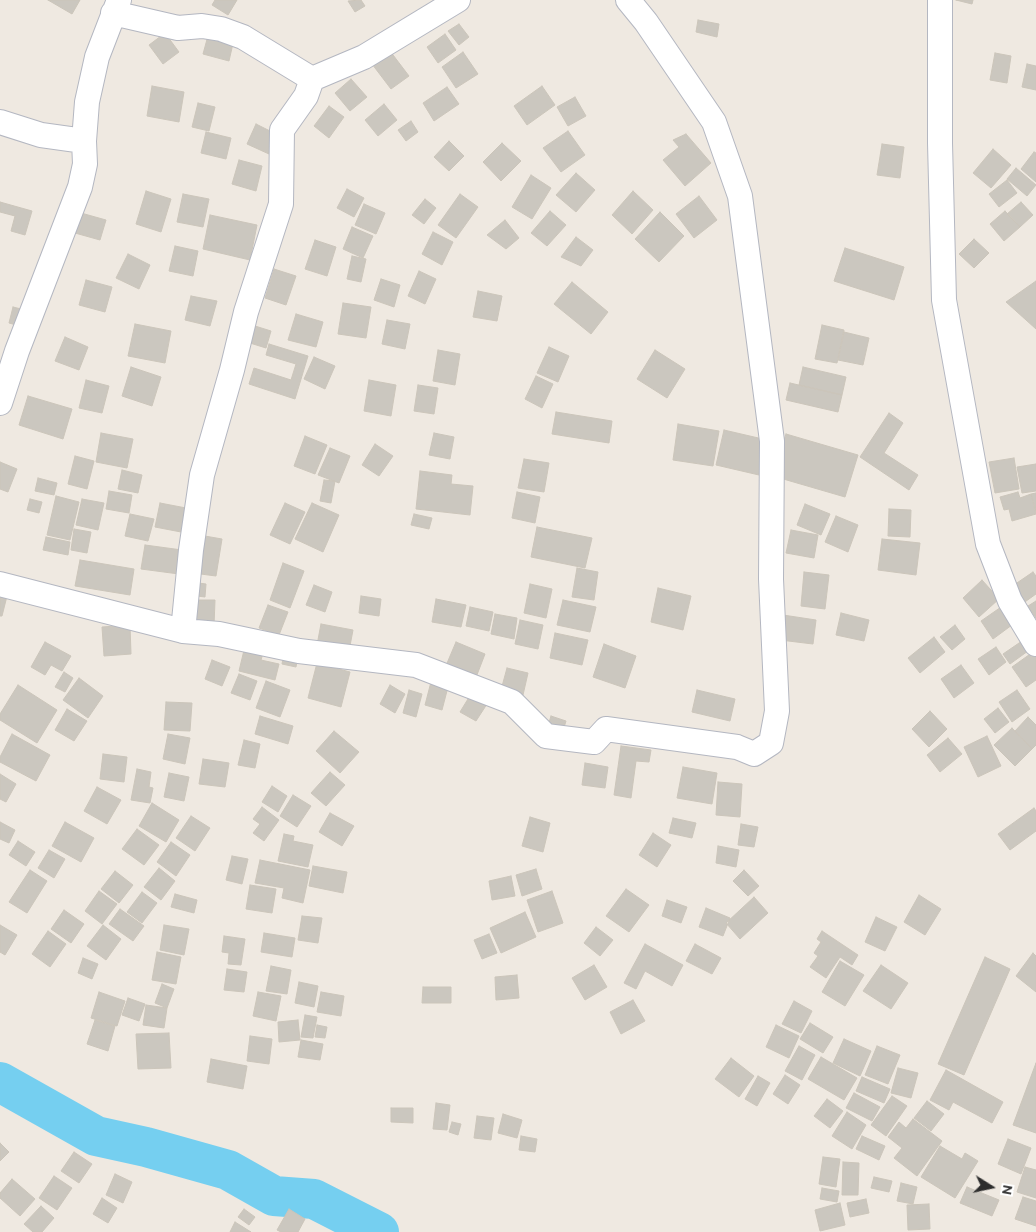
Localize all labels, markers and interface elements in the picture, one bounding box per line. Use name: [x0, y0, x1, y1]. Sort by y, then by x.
north arrow: [966, 1162, 1016, 1212]
text: N: [997, 1183, 1016, 1196]

